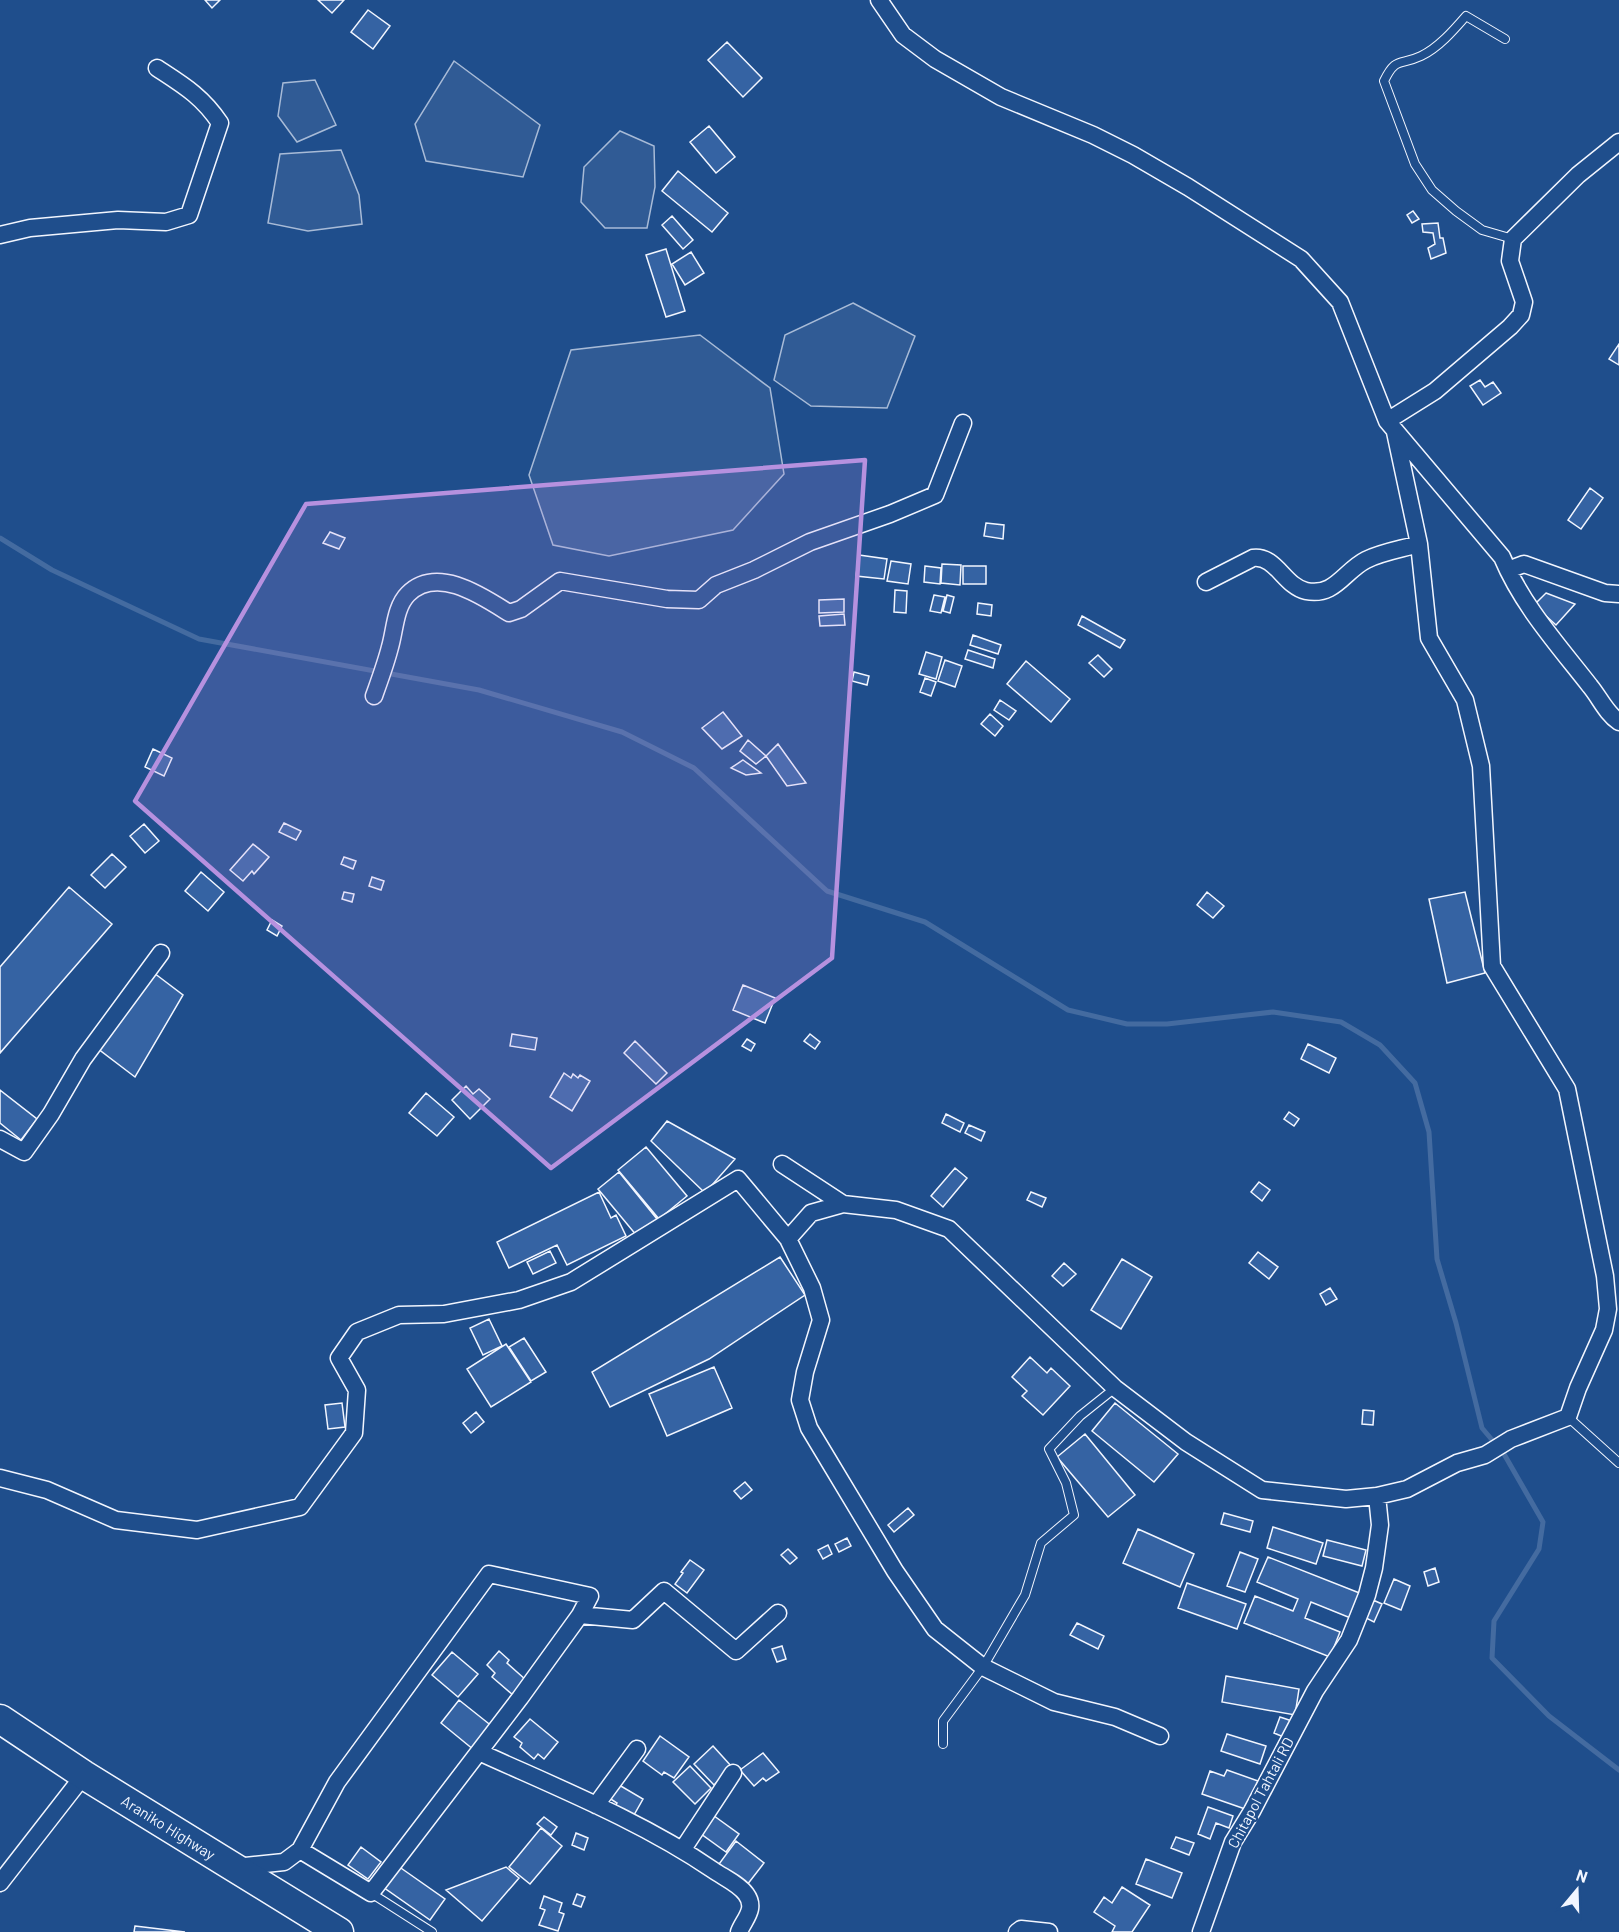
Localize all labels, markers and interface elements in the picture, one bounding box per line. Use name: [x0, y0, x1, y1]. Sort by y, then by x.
street label: Chitapol Tahtali RD: [1223, 1734, 1297, 1851]
street label: Araniko Highway: [118, 1791, 219, 1863]
north arrow: [1547, 1860, 1607, 1920]
text: N: [1574, 1865, 1590, 1886]

